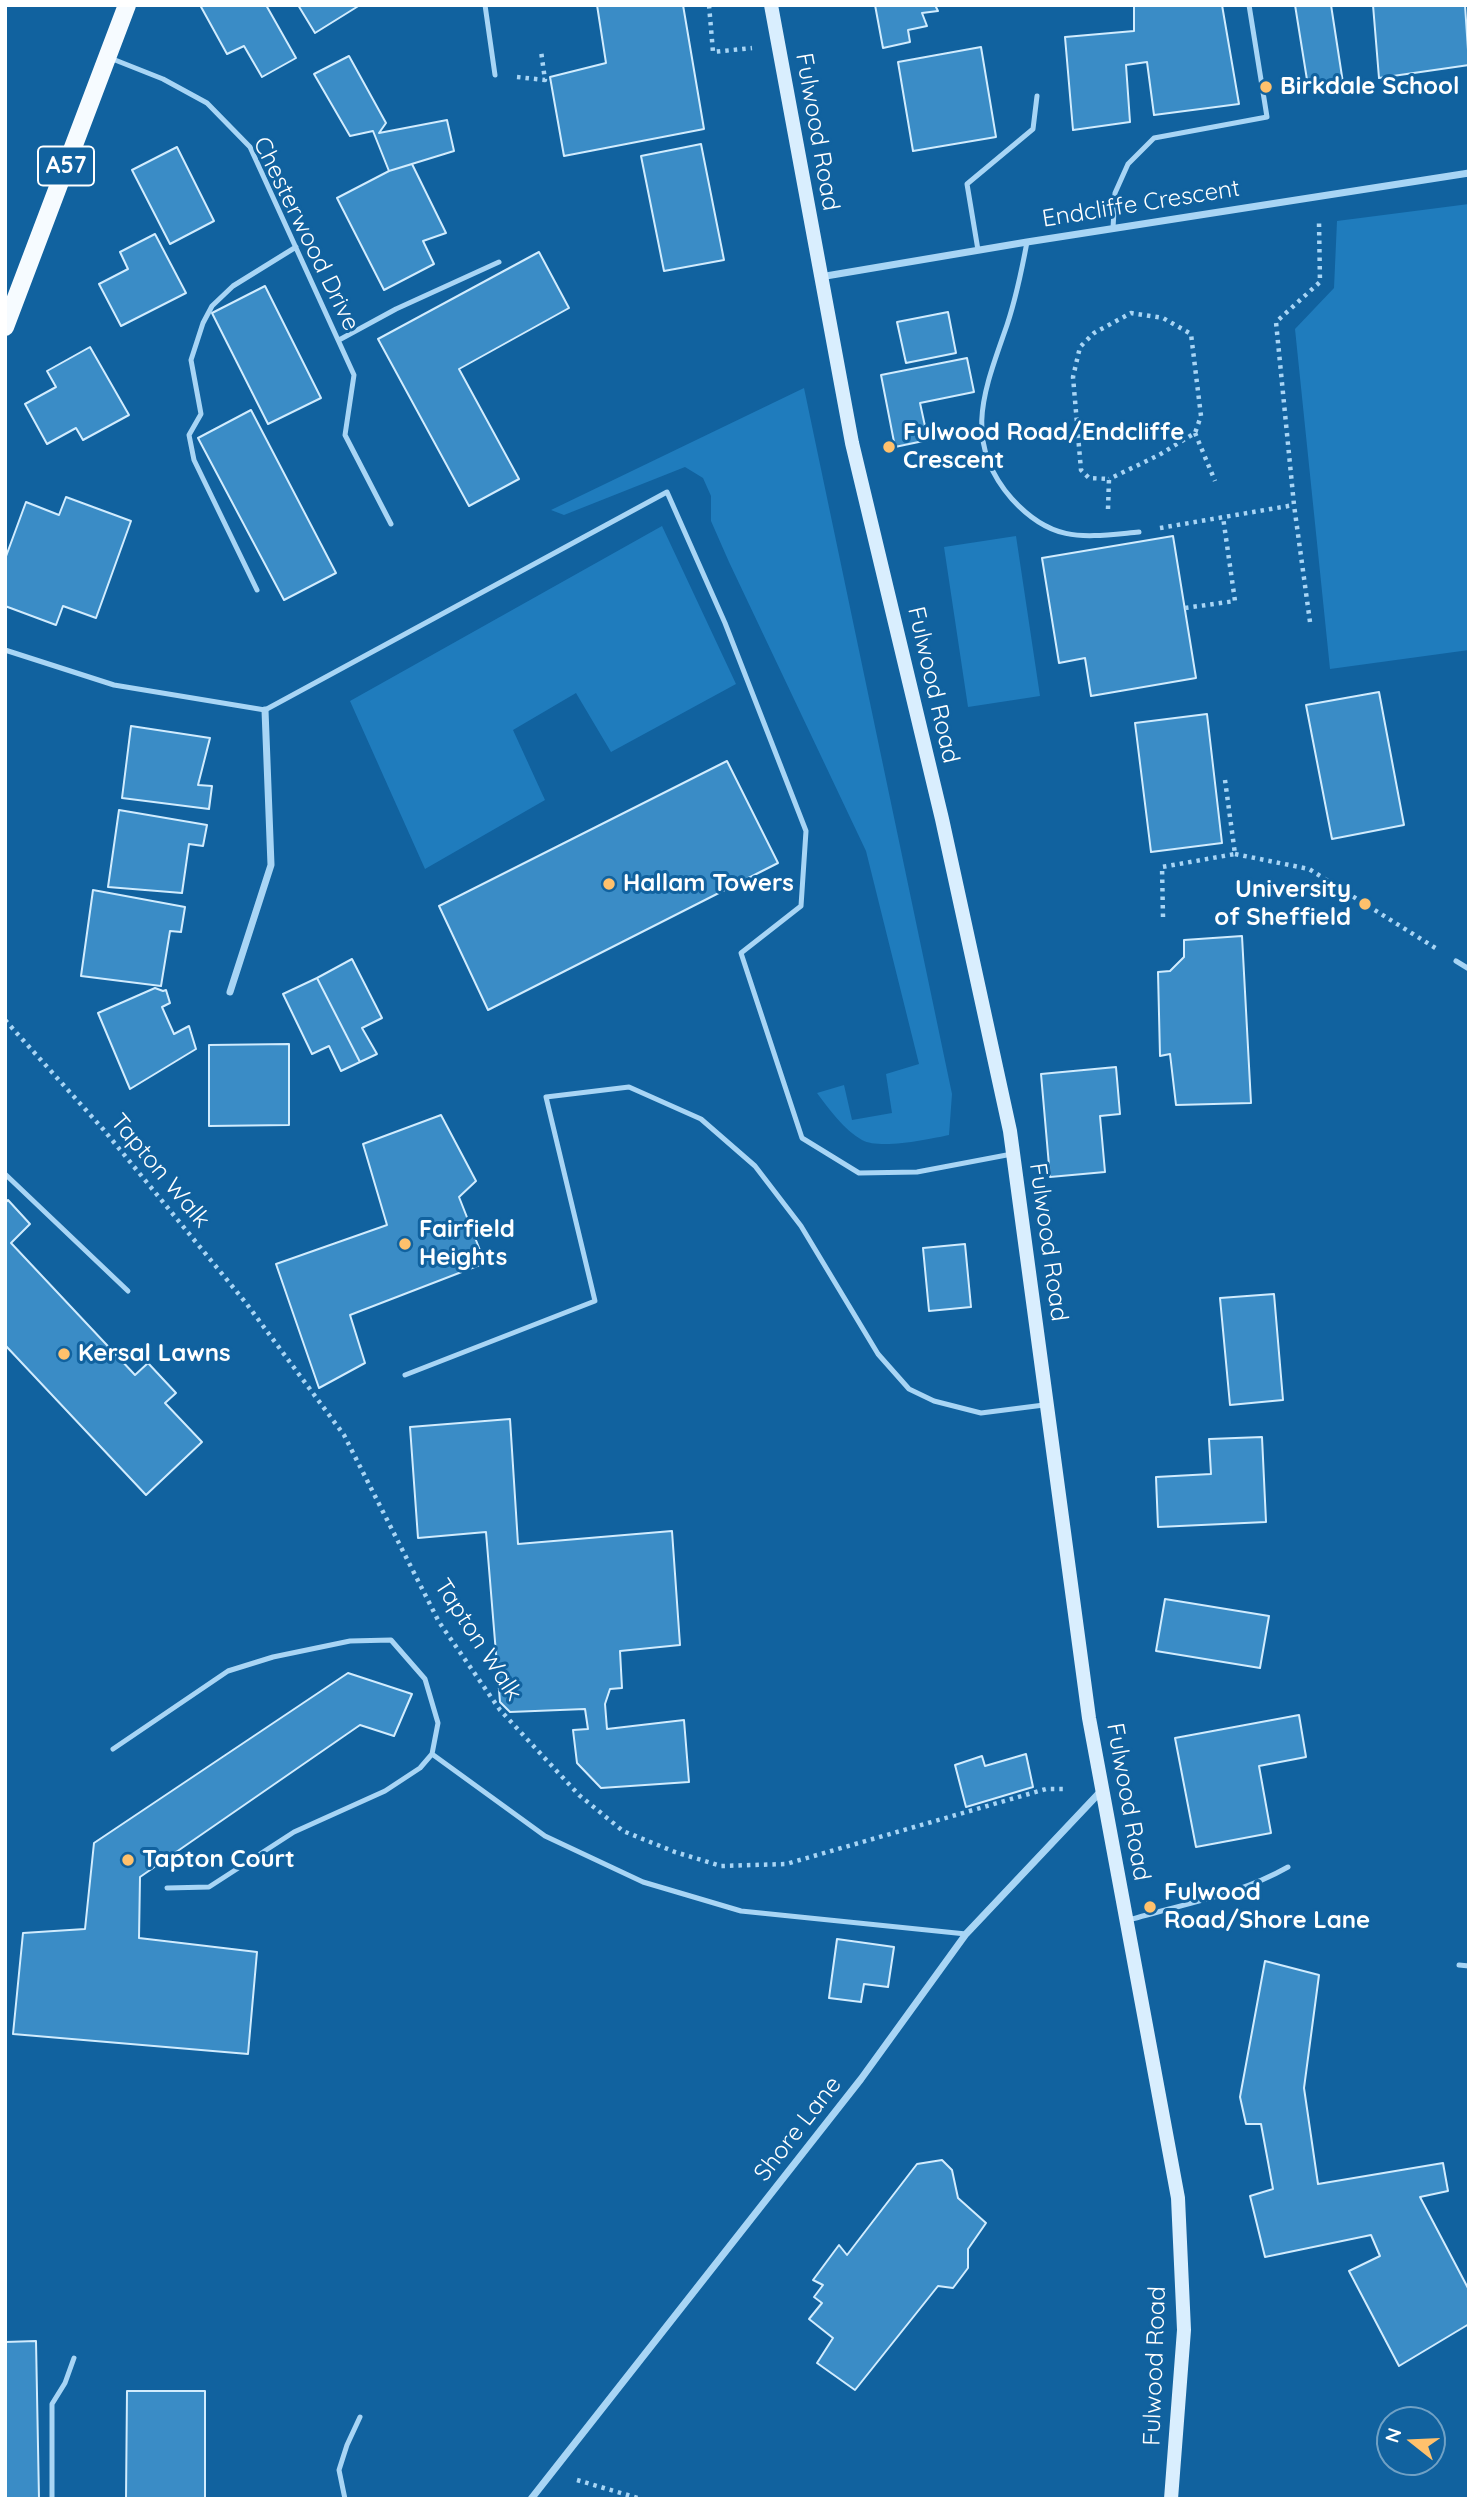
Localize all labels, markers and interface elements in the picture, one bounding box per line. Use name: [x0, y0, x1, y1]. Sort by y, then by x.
street label: Fulwood Road: [789, 51, 845, 213]
place label: Birkdale School: [1280, 73, 1459, 101]
marker: Birkdale School: [1258, 79, 1274, 95]
street label: Chesterwood Drive: [247, 132, 365, 336]
road number: A57: [38, 146, 94, 186]
street label: Endcliffe Crescent: [1040, 174, 1242, 234]
place label: Fulwood Road/Endcliffe Crescent: [903, 419, 1184, 475]
marker: Fulwood Road/Endcliffe Crescent: [881, 439, 897, 455]
street label: Fulwood Road: [901, 604, 965, 766]
place label: Hallam Towers: [623, 870, 794, 898]
marker: Hallam Towers: [601, 876, 617, 892]
place label: University of Sheffield: [1214, 876, 1351, 932]
marker: University of Sheffield: [1357, 896, 1373, 912]
street label: Tapton Walk: [104, 1108, 216, 1234]
street label: Fulwood Road: [1023, 1161, 1073, 1323]
place label: Fairfield Heights: [419, 1216, 515, 1272]
marker: Fairfield Heights: [397, 1236, 413, 1252]
place label: Kersal Lawns: [78, 1340, 231, 1368]
marker: Kersal Lawns: [56, 1346, 72, 1362]
street label: Tapton Walk: [428, 1573, 528, 1707]
street label: Fulwood Road: [1100, 1721, 1156, 1883]
place label: Tapton Court: [142, 1846, 295, 1874]
marker: Tapton Court: [120, 1852, 136, 1868]
place label: Fulwood Road/Shore Lane: [1164, 1879, 1370, 1935]
marker: Fulwood Road/Shore Lane: [1142, 1899, 1158, 1915]
street label: Shore Lane: [748, 2071, 848, 2187]
street label: Fulwood Road: [1138, 2286, 1172, 2446]
north arrow: [1376, 2406, 1446, 2476]
text: N: [1379, 2425, 1407, 2445]

